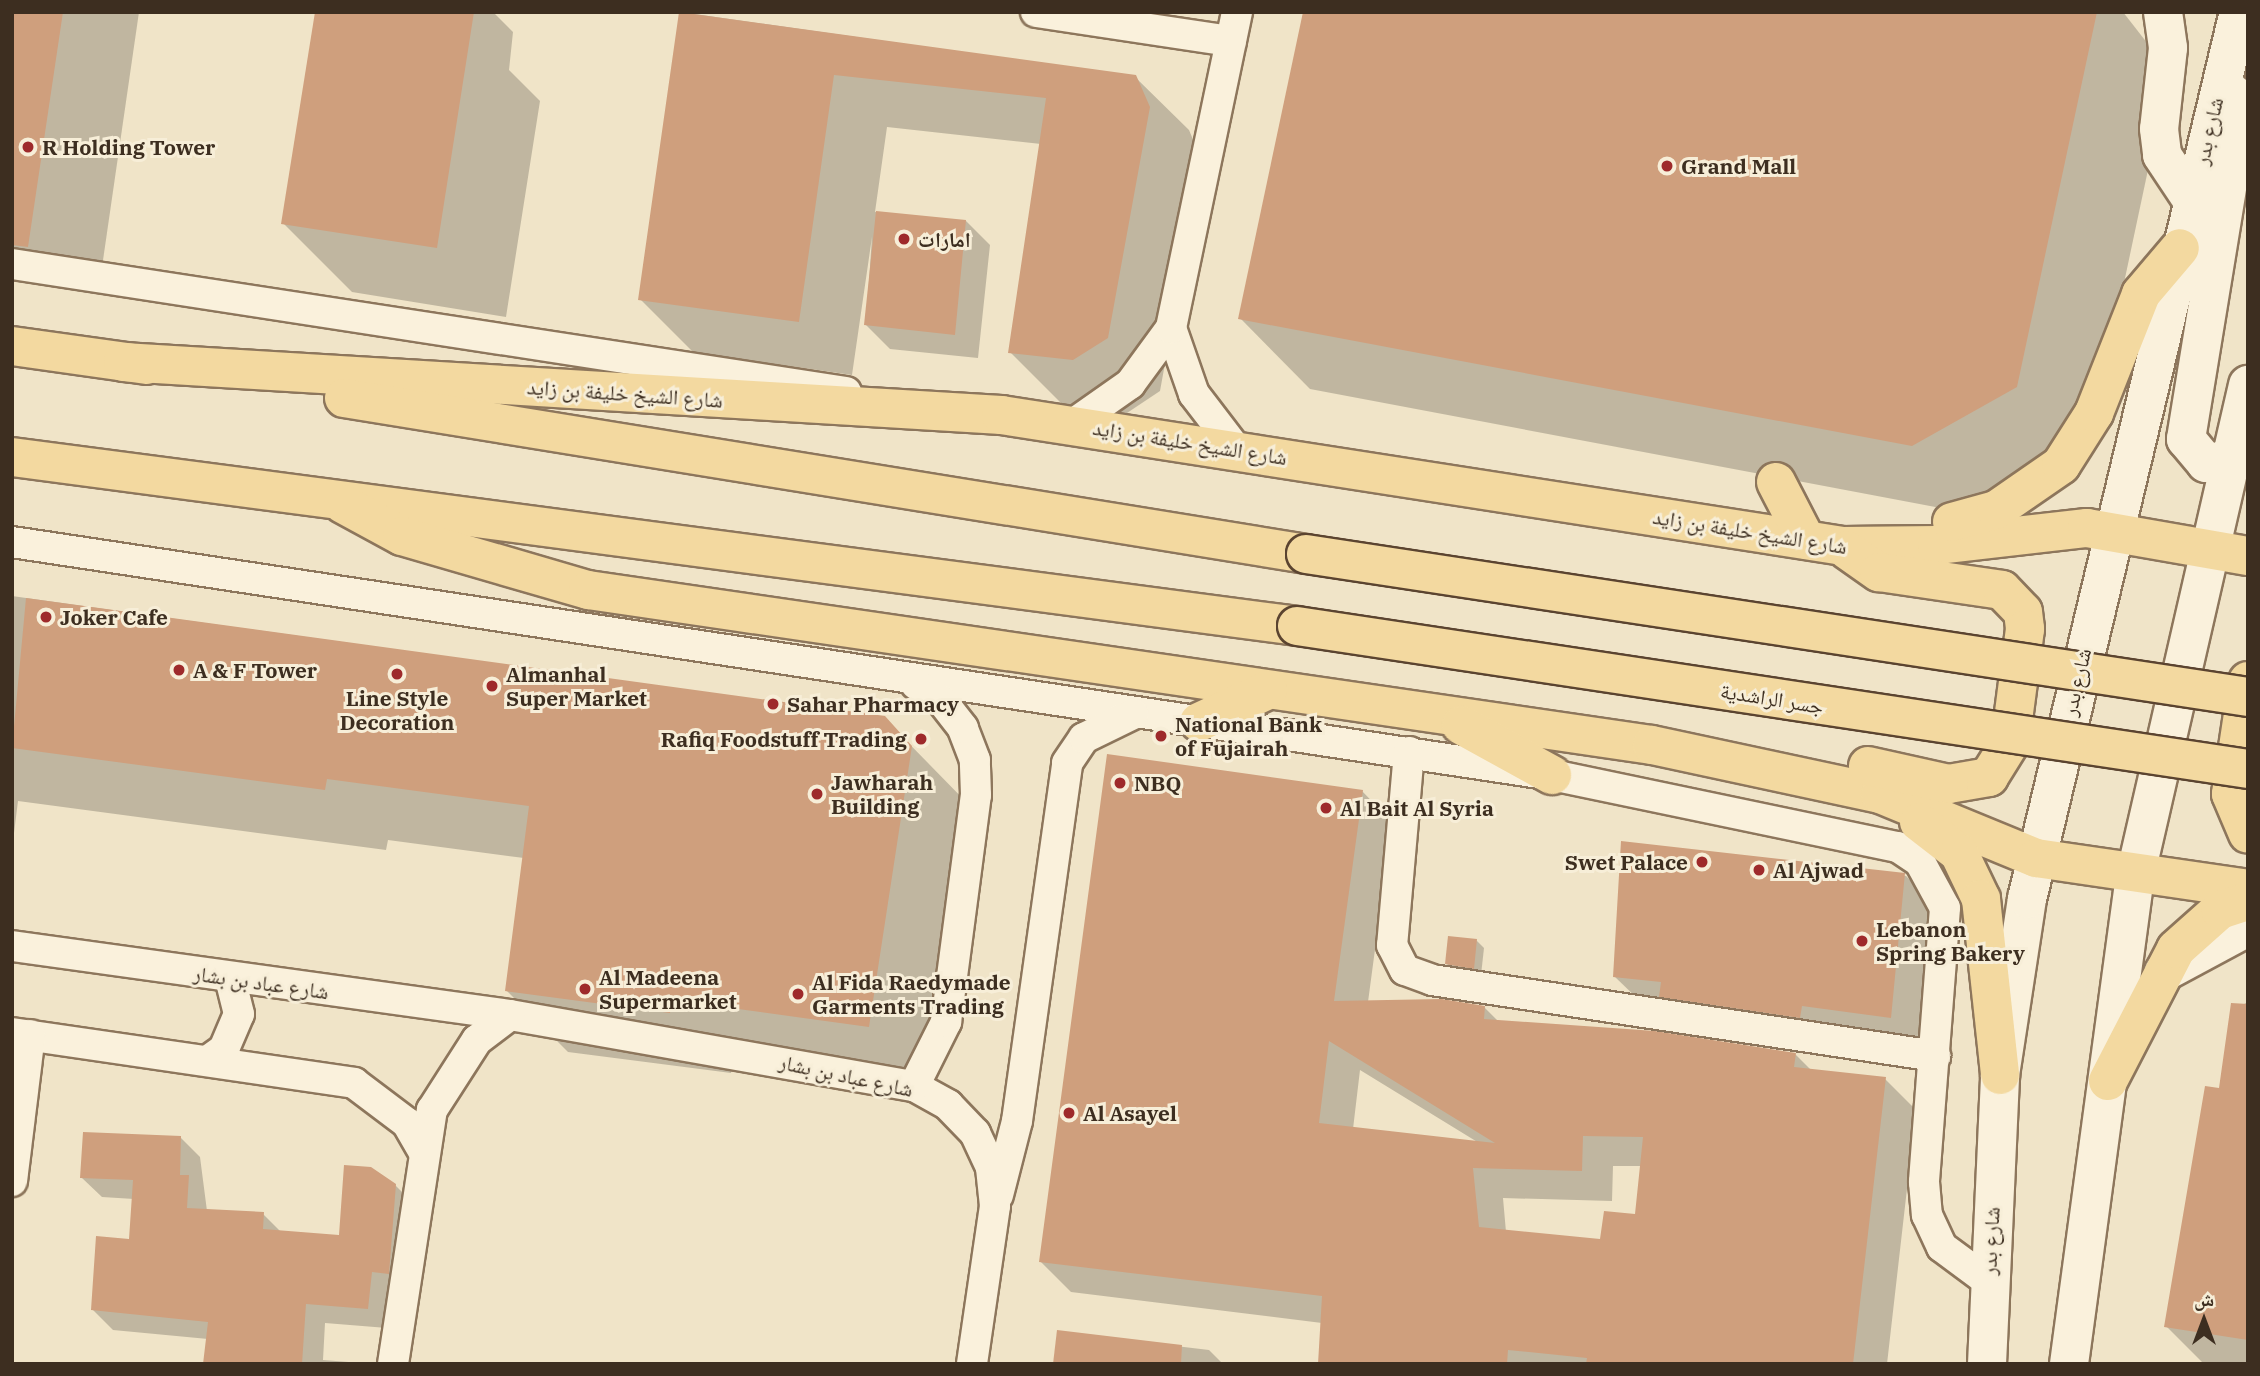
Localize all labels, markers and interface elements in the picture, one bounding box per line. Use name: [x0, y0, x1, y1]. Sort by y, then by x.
street label: شارع بدر: [2188, 95, 2228, 167]
place label: R Holding Tower: [42, 134, 215, 160]
marker: R Holding Tower: [20, 139, 36, 155]
place label: Grand Mall: [1681, 153, 1796, 179]
marker: Grand Mall: [1659, 158, 1675, 174]
place label: امارات: [918, 226, 971, 252]
marker: امارات: [896, 231, 912, 247]
street label: شارع الشيخ خليفة بن زايد: [526, 374, 724, 412]
street label: شارع الشيخ خليفة بن زايد: [1091, 414, 1289, 470]
street label: شارع الشيخ خليفة بن زايد: [1651, 503, 1849, 559]
place label: Joker Cafe: [60, 604, 168, 630]
marker: Joker Cafe: [38, 609, 54, 625]
street label: شارع بدر: [2056, 646, 2096, 718]
place label: A & F Tower: [193, 657, 317, 683]
place label: Almanhal Super Market: [506, 661, 647, 711]
marker: A & F Tower: [171, 662, 187, 678]
marker: Line Style Decoration: [389, 666, 405, 682]
street label: جسر الراشدية: [1719, 677, 1825, 719]
marker: Almanhal Super Market: [484, 678, 500, 694]
place label: Line Style Decoration: [340, 685, 454, 735]
place label: Sahar Pharmacy: [787, 691, 959, 717]
marker: Sahar Pharmacy: [765, 696, 781, 712]
place label: National Bank of Fujairah: [1175, 711, 1322, 761]
place label: Rafiq Foodstuff Trading: [661, 726, 907, 752]
marker: National Bank of Fujairah: [1153, 728, 1169, 744]
marker: Rafiq Foodstuff Trading: [913, 731, 929, 747]
place label: Jawharah Building: [831, 769, 933, 819]
place label: NBQ: [1134, 770, 1181, 796]
marker: NBQ: [1112, 775, 1128, 791]
marker: Jawharah Building: [809, 786, 825, 802]
place label: Al Bait Al Syria: [1340, 795, 1494, 821]
marker: Al Bait Al Syria: [1318, 800, 1334, 816]
place label: Swet Palace: [1565, 849, 1688, 875]
marker: Swet Palace: [1694, 854, 1710, 870]
place label: Al Ajwad: [1773, 857, 1864, 883]
marker: Al Ajwad: [1751, 862, 1767, 878]
place label: Lebanon Spring Bakery: [1876, 916, 2025, 966]
marker: Lebanon Spring Bakery: [1854, 933, 1870, 949]
street label: شارع عباد بن بشار: [192, 960, 330, 1004]
place label: Al Madeena Supermarket: [599, 964, 737, 1014]
place label: Al Fida Raedymade Garments Trading: [812, 969, 1011, 1019]
marker: Al Madeena Supermarket: [577, 981, 593, 997]
marker: Al Fida Raedymade Garments Trading: [790, 986, 806, 1002]
street label: شارع عباد بن بشار: [777, 1048, 915, 1102]
place label: Al Asayel: [1083, 1100, 1177, 1126]
marker: Al Asayel: [1061, 1105, 1077, 1121]
street label: شارع بدر: [1976, 1206, 2004, 1276]
north arrow: [2169, 1285, 2239, 1355]
text: ش: [2194, 1287, 2214, 1311]

